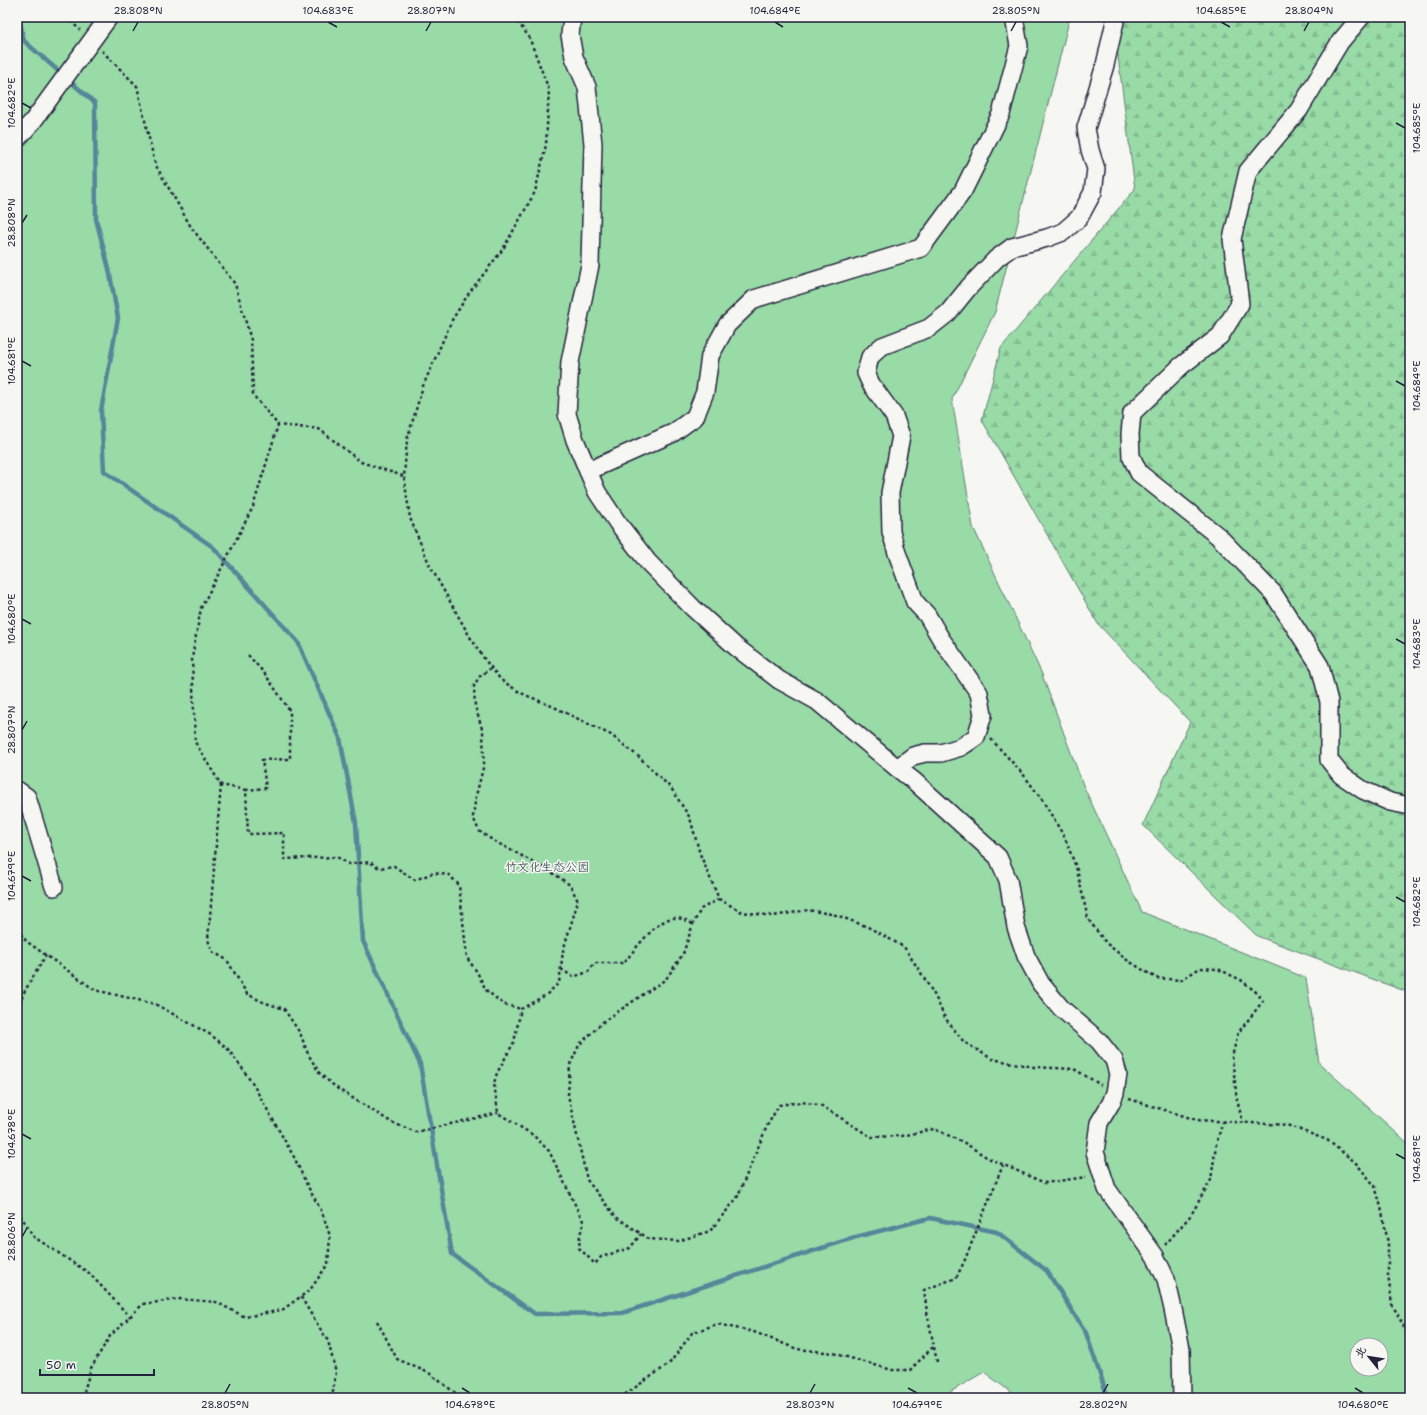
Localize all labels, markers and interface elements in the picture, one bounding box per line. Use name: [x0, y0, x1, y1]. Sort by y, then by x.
text: 28.808°N: [113, 4, 163, 17]
text: 104.683°E: [303, 4, 353, 17]
text: 28.807°N: [407, 4, 455, 17]
text: 104.684°E: [749, 4, 801, 17]
text: 28.805°N: [992, 4, 1040, 17]
text: 104.685°E: [1196, 4, 1246, 17]
text: 28.804°N: [1285, 4, 1333, 17]
text: 104.682°E: [5, 78, 18, 128]
text: 104.685°E: [1410, 103, 1423, 153]
text: 28.808°N: [5, 198, 18, 248]
text: 104.681°E: [5, 337, 18, 385]
text: 104.684°E: [1410, 360, 1423, 412]
text: 104.680°E: [5, 593, 18, 645]
text: 104.683°E: [1410, 619, 1423, 669]
text: 28.807°N: [5, 706, 18, 754]
text: 104.679°E: [5, 851, 18, 901]
park label: 竹文化生态公园: [505, 859, 589, 875]
text: 104.682°E: [1410, 877, 1423, 927]
text: 104.678°E: [5, 1109, 18, 1159]
text: 104.681°E: [1410, 1135, 1423, 1183]
text: 28.806°N: [5, 1212, 18, 1262]
north arrow: [1349, 1337, 1389, 1377]
text: 北: [1352, 1344, 1370, 1361]
scale bar: [40, 1351, 154, 1377]
text: 50 m: [46, 1357, 76, 1373]
text: 28.805°N: [201, 1398, 249, 1411]
text: 104.678°E: [445, 1398, 495, 1411]
text: 28.803°N: [786, 1398, 834, 1411]
text: 104.679°E: [892, 1398, 942, 1411]
text: 28.802°N: [1079, 1398, 1127, 1411]
text: 104.680°E: [1337, 1398, 1389, 1411]

